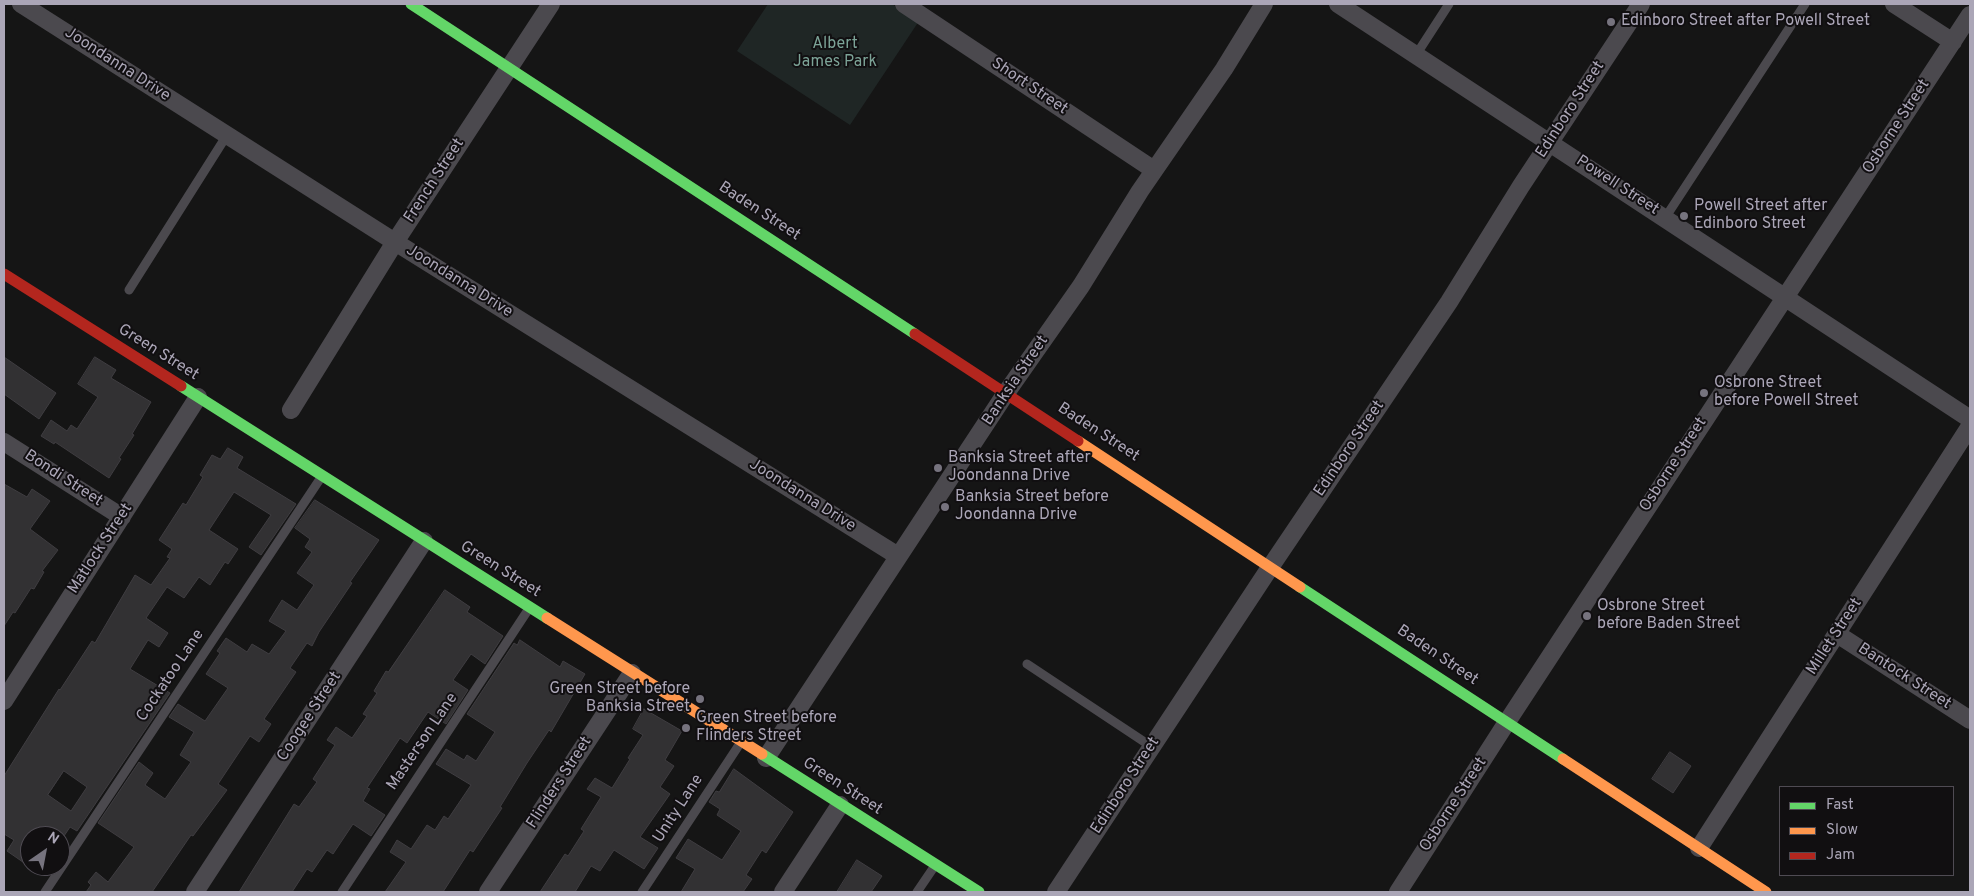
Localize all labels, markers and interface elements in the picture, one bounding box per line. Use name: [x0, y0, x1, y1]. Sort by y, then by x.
place label: Edinboro Street after Powell Street: [1621, 12, 1870, 32]
marker: Edinboro Street after Powell Street: [1605, 16, 1617, 28]
street label: Joondanna Drive: [61, 24, 173, 106]
park label: Albert James Park: [793, 35, 877, 73]
street label: Short Street: [987, 54, 1071, 120]
street label: Edinboro Street: [1533, 58, 1609, 162]
street label: Osborne Street: [1859, 76, 1935, 178]
street label: French Street: [401, 135, 469, 227]
street label: Powell Street: [1572, 152, 1662, 220]
street label: Baden Street: [714, 178, 804, 246]
place label: Powell Street after Edinboro Street: [1694, 197, 1827, 235]
marker: Powell Street after Edinboro Street: [1678, 210, 1690, 222]
street label: Joondanna Drive: [402, 242, 516, 322]
street label: Green Street: [114, 321, 202, 385]
street label: Banksia Street: [979, 332, 1053, 430]
place label: Osbrone Street before Powell Street: [1714, 374, 1858, 412]
marker: Osbrone Street before Powell Street: [1698, 387, 1710, 399]
street label: Edinboro Street: [1311, 397, 1389, 501]
street label: Baden Street: [1053, 399, 1143, 467]
street label: Osborne Street: [1636, 414, 1712, 516]
street label: Bondi Street: [20, 447, 106, 511]
place label: Banksia Street after Joondanna Drive: [948, 449, 1091, 487]
street label: Joondanna Drive: [745, 456, 859, 536]
marker: Banksia Street after Joondanna Drive: [932, 462, 944, 474]
place label: Banksia Street before Joondanna Drive: [955, 488, 1109, 526]
street label: Matlock Street: [65, 500, 137, 598]
marker: Banksia Street before Joondanna Drive: [939, 501, 951, 513]
street label: Green Street: [456, 538, 544, 602]
street label: Millet Street: [1803, 595, 1867, 679]
place label: Osbrone Street before Baden Street: [1597, 597, 1740, 635]
marker: Osbrone Street before Baden Street: [1581, 610, 1593, 622]
street label: Baden Street: [1393, 622, 1481, 690]
street label: Cockatoo Lane: [133, 626, 209, 726]
street label: Bantock Street: [1854, 640, 1954, 714]
street label: Coogee Street: [274, 669, 346, 765]
place label: Green Street before Banksia Street: [549, 680, 690, 718]
street label: Masterson Lane: [383, 690, 463, 794]
marker: Green Street before Banksia Street: [694, 693, 706, 705]
place label: Green Street before Flinders Street: [696, 709, 837, 747]
marker: Green Street before Flinders Street: [680, 722, 692, 734]
street label: Flinders Street: [523, 733, 597, 833]
street label: Edinboro Street: [1088, 734, 1164, 838]
street label: Green Street: [798, 754, 886, 820]
street label: Osborne Street: [1416, 754, 1492, 856]
street label: Unity Lane: [650, 771, 708, 847]
legend: [1779, 786, 1954, 876]
text: Fast: [1826, 796, 1854, 815]
text: Slow: [1826, 821, 1858, 840]
north arrow: [20, 826, 70, 876]
text: N: [44, 829, 62, 849]
text: Jam: [1826, 846, 1855, 865]

